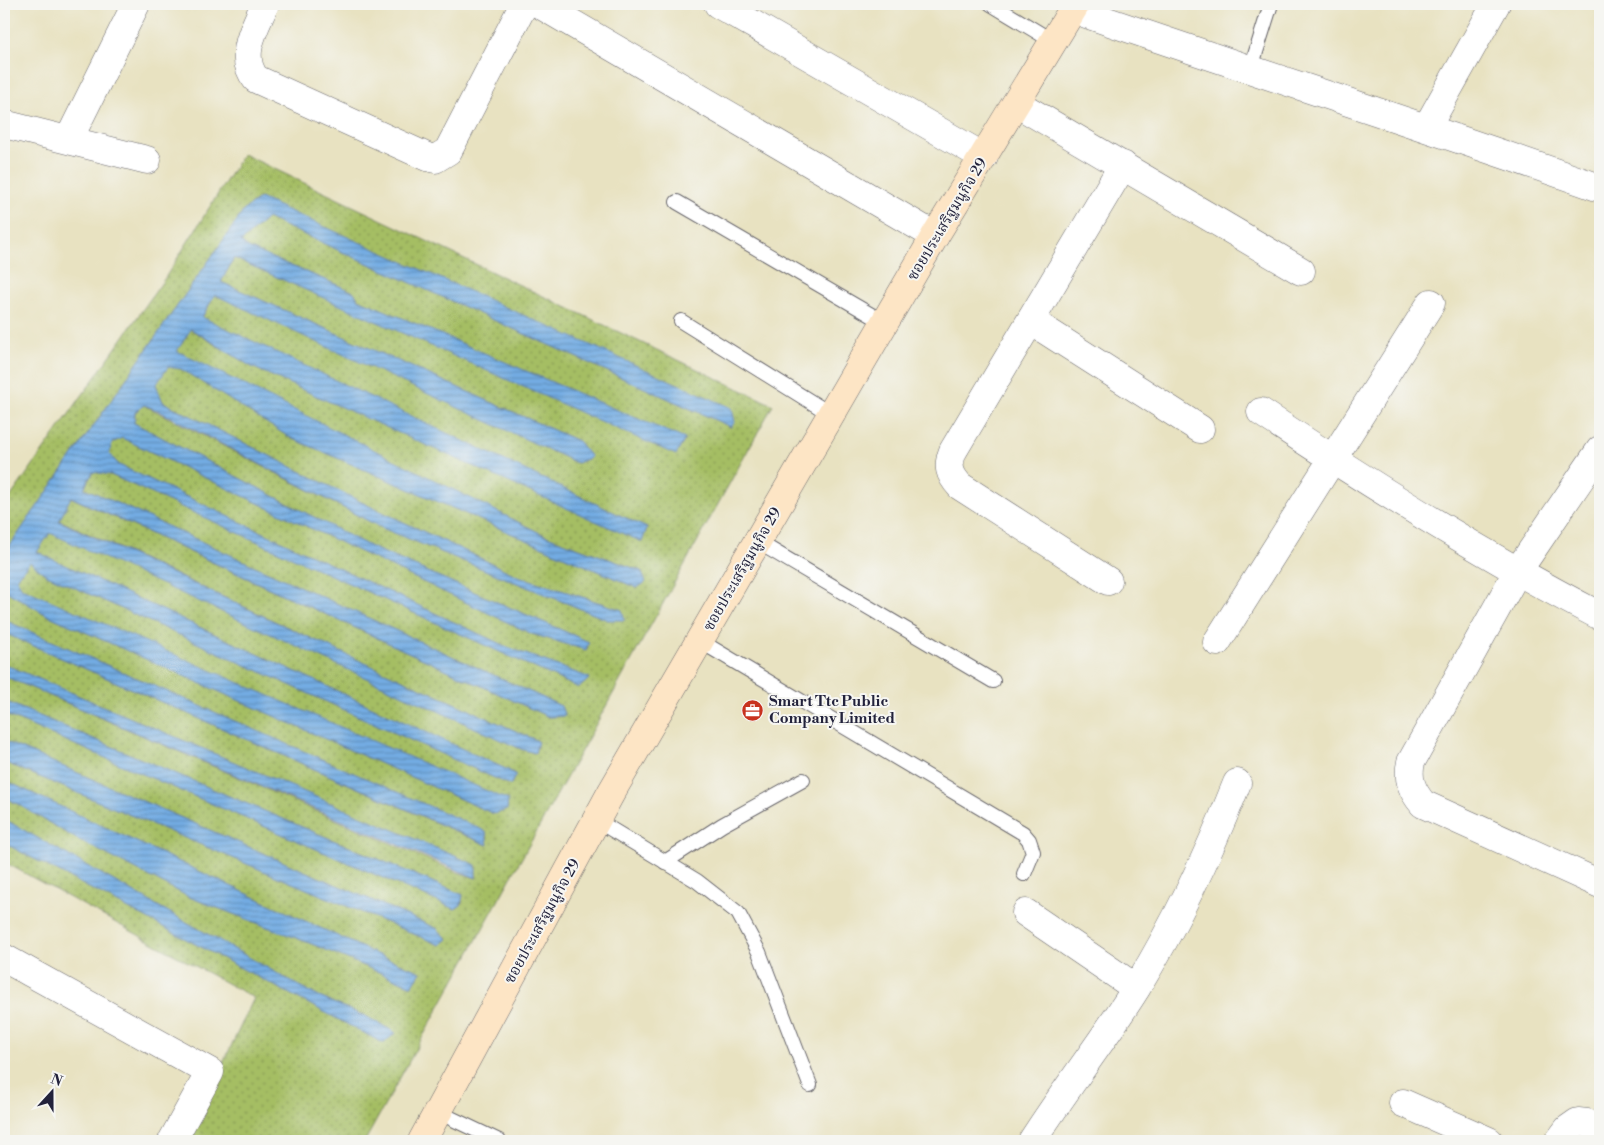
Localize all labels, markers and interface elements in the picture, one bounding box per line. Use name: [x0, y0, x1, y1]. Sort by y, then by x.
street label: ซอยประเสริฐมนูกิจ 29: [903, 155, 992, 284]
street label: ซอยประเสริฐมนูกิจ 29: [699, 504, 786, 634]
place label: Smart Ttc Public Company Limited: [769, 692, 896, 728]
office icon: Smart Ttc Public Company Limited: [741, 698, 765, 722]
street label: ซอยประเสริฐมนูกิจ 29: [500, 856, 585, 987]
north arrow: [28, 1068, 78, 1118]
text: N: [48, 1070, 65, 1091]

